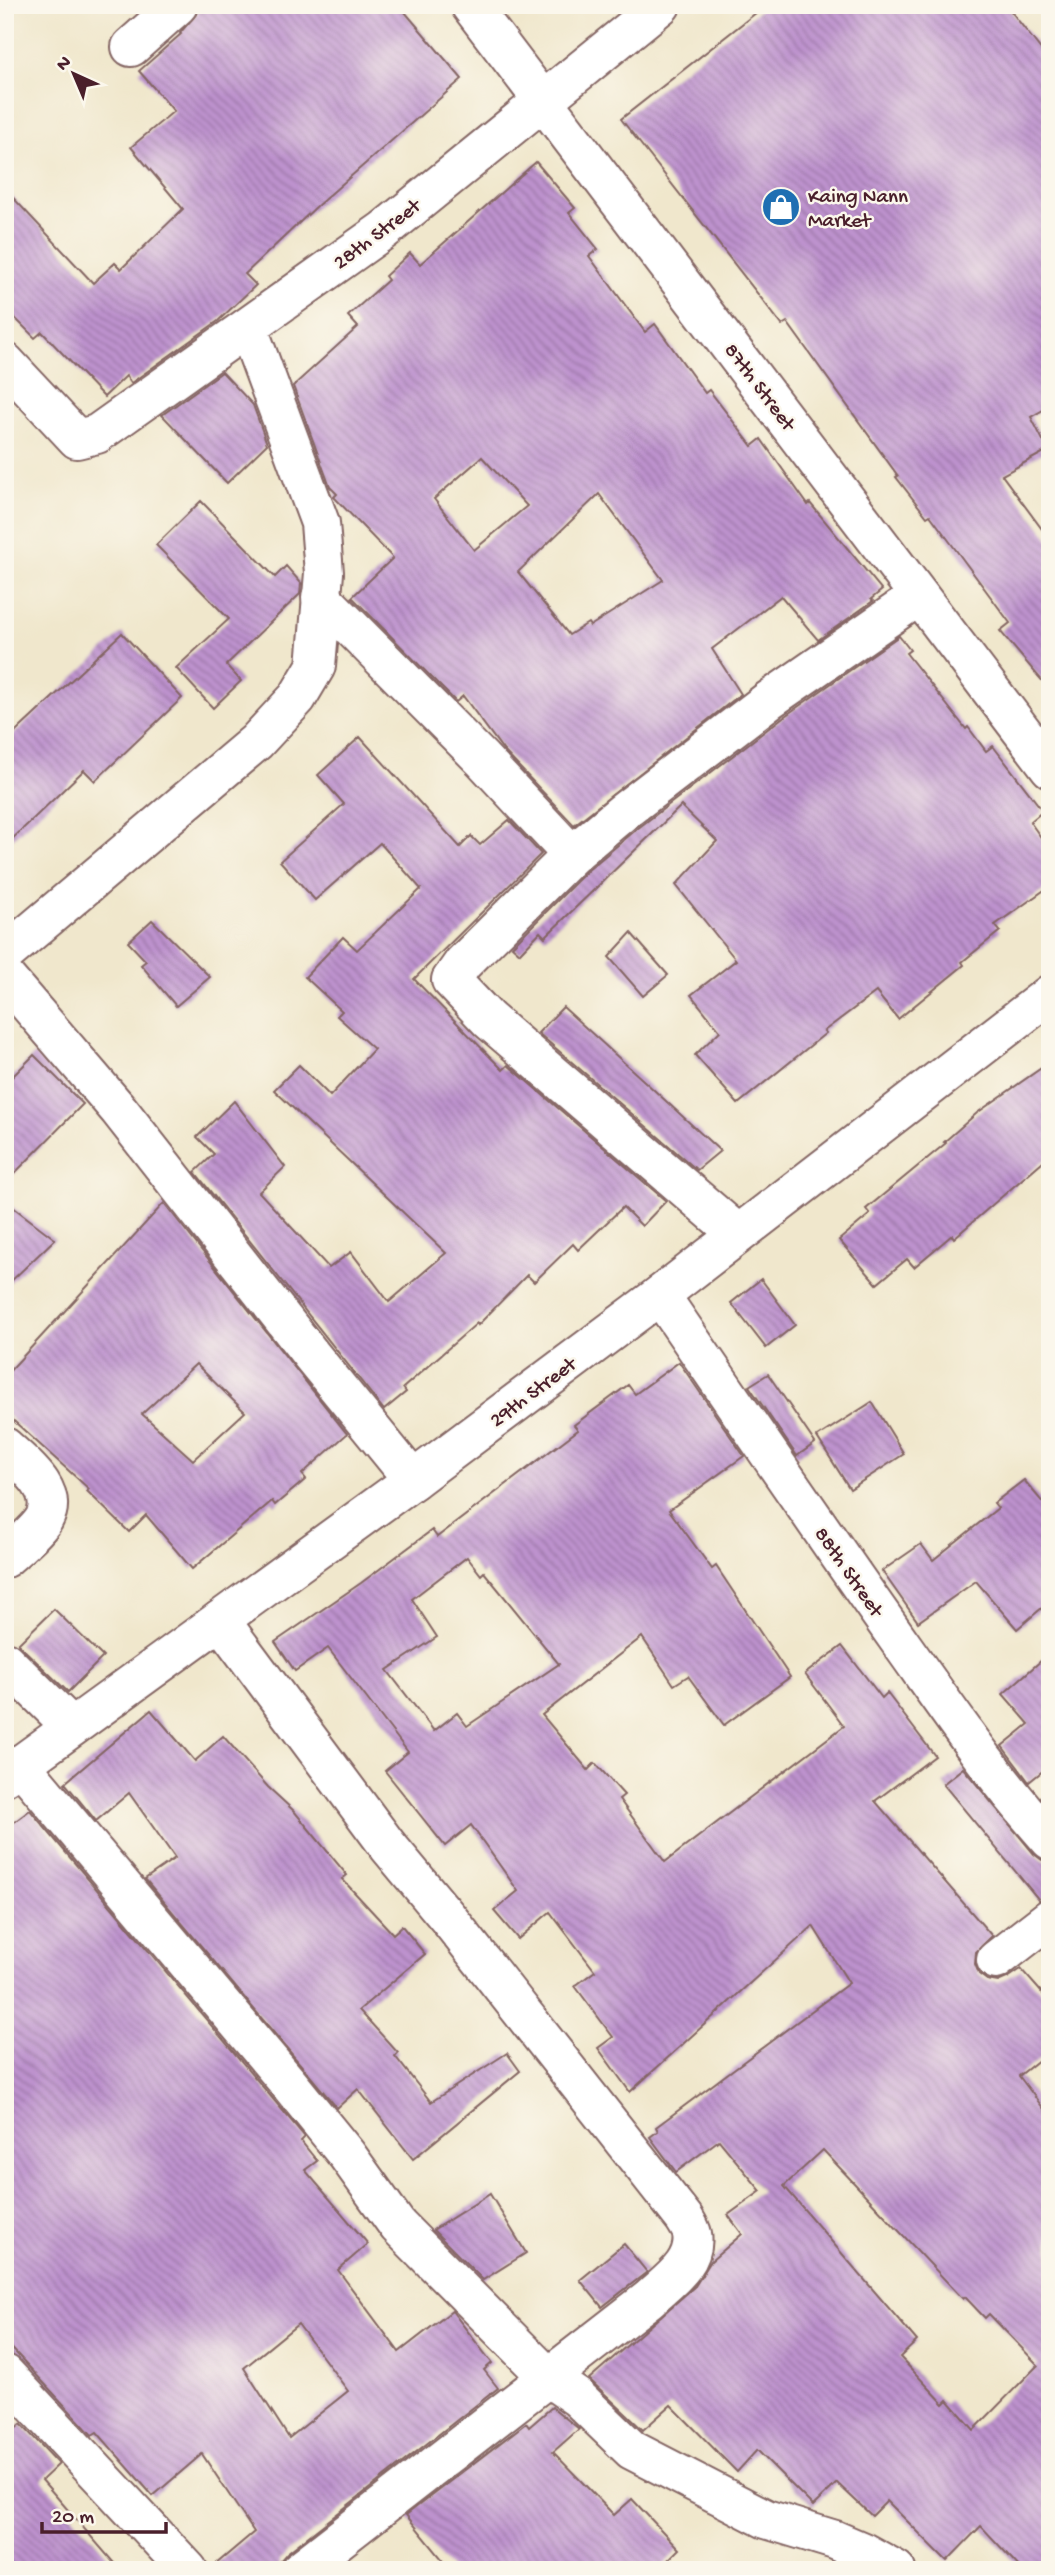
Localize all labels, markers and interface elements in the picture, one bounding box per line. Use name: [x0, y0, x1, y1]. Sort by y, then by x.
north arrow: [38, 38, 108, 108]
text: N: [52, 52, 77, 77]
shop icon: Kaing Nann Market: [760, 186, 802, 228]
place label: Kaing Nann Market: [808, 186, 908, 235]
street label: 28th Street: [330, 193, 429, 277]
street label: 87th Street: [717, 339, 801, 439]
street label: 29th Street: [486, 1352, 584, 1434]
street label: 88th Street: [807, 1523, 889, 1625]
scale bar: [42, 2491, 166, 2535]
text: 20 m: [52, 2506, 94, 2531]

